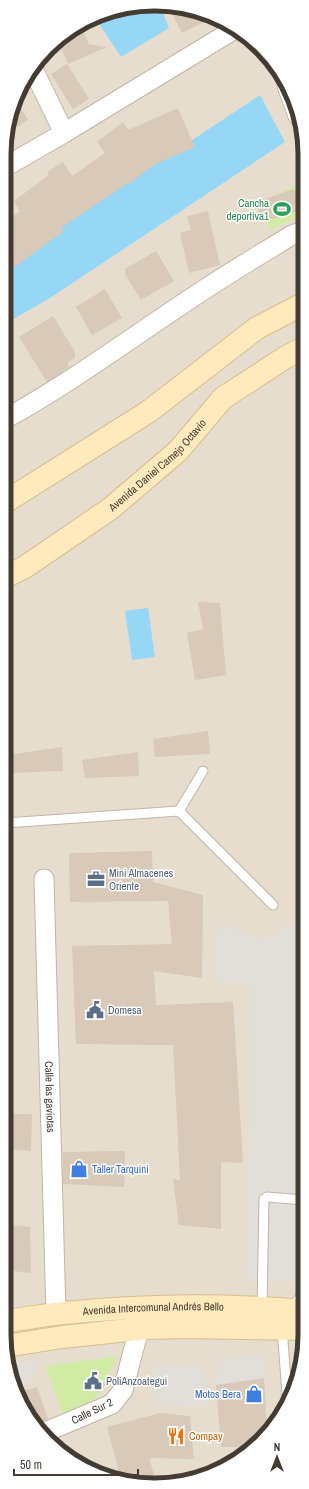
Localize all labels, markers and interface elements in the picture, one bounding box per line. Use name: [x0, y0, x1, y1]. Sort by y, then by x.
place label: Cancha deportiva1: [226, 196, 269, 223]
sports icon: Cancha deportiva1: [272, 199, 292, 219]
street label: Avenida Daniel Camejo Octavio: [105, 416, 209, 515]
place label: Mini Almacenes Oriente: [109, 866, 174, 893]
office icon: Mini Almacenes Oriente: [86, 869, 106, 889]
public building icon: Domesa: [85, 1000, 105, 1020]
place label: Domesa: [108, 1003, 142, 1017]
street label: Calle las gaviotas: [42, 1061, 58, 1133]
shop icon: Taller Tarquini: [69, 1159, 89, 1179]
place label: Taller Tarquini: [92, 1162, 149, 1176]
street label: Avenida Intercomunal Andrés Bello: [81, 1299, 224, 1318]
public building icon: PoliAnzoategui: [83, 1371, 103, 1391]
place label: PoliAnzoategui: [106, 1374, 167, 1388]
shop icon: Motos Bera: [244, 1384, 264, 1404]
place label: Motos Bera: [195, 1387, 241, 1401]
street label: Calle Sur 2: [69, 1395, 115, 1427]
restaurant icon: Compay: [166, 1426, 186, 1446]
place label: Compay: [189, 1429, 223, 1443]
north arrow: [257, 1437, 297, 1477]
text: N: [274, 1440, 280, 1454]
scale bar: [14, 1451, 138, 1477]
text: 50 m: [20, 1457, 42, 1473]

